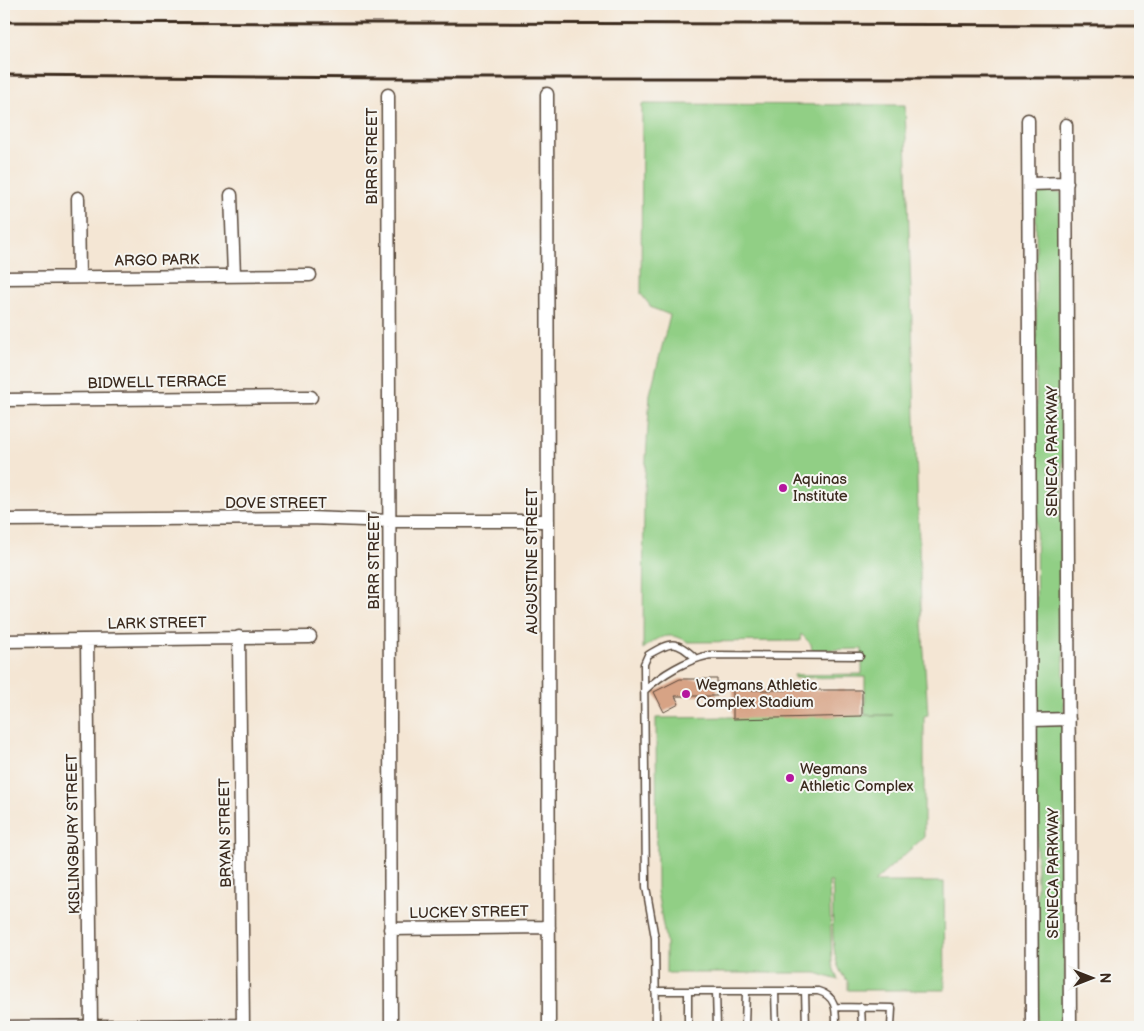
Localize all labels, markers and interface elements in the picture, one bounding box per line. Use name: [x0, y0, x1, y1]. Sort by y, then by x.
street label: BIRR STREET: [363, 107, 382, 205]
street label: ARGO PARK: [115, 250, 200, 271]
street label: BIDWELL TERRACE: [87, 372, 227, 393]
street label: SENECA PARKWAY: [1043, 385, 1062, 516]
place label: Aquinas Institute: [793, 470, 848, 506]
marker: Aquinas Institute: [777, 482, 789, 494]
street label: AUGUSTINE STREET: [523, 488, 542, 634]
street label: DOVE STREET: [225, 494, 327, 513]
street label: BIRR STREET: [365, 512, 384, 610]
street label: LARK STREET: [107, 613, 207, 634]
place label: Wegmans Athletic Complex Stadium: [696, 676, 818, 712]
marker: Wegmans Athletic Complex Stadium: [680, 688, 692, 700]
street label: KISLINGBURY STREET: [63, 753, 84, 915]
place label: Wegmans Athletic Complex: [800, 760, 914, 796]
marker: Wegmans Athletic Complex: [784, 772, 796, 784]
street label: BRYAN STREET: [215, 778, 236, 888]
street label: SENECA PARKWAY: [1044, 807, 1063, 938]
street label: LUCKEY STREET: [409, 902, 529, 923]
north arrow: [1066, 954, 1116, 1004]
text: N: [1096, 973, 1113, 983]

